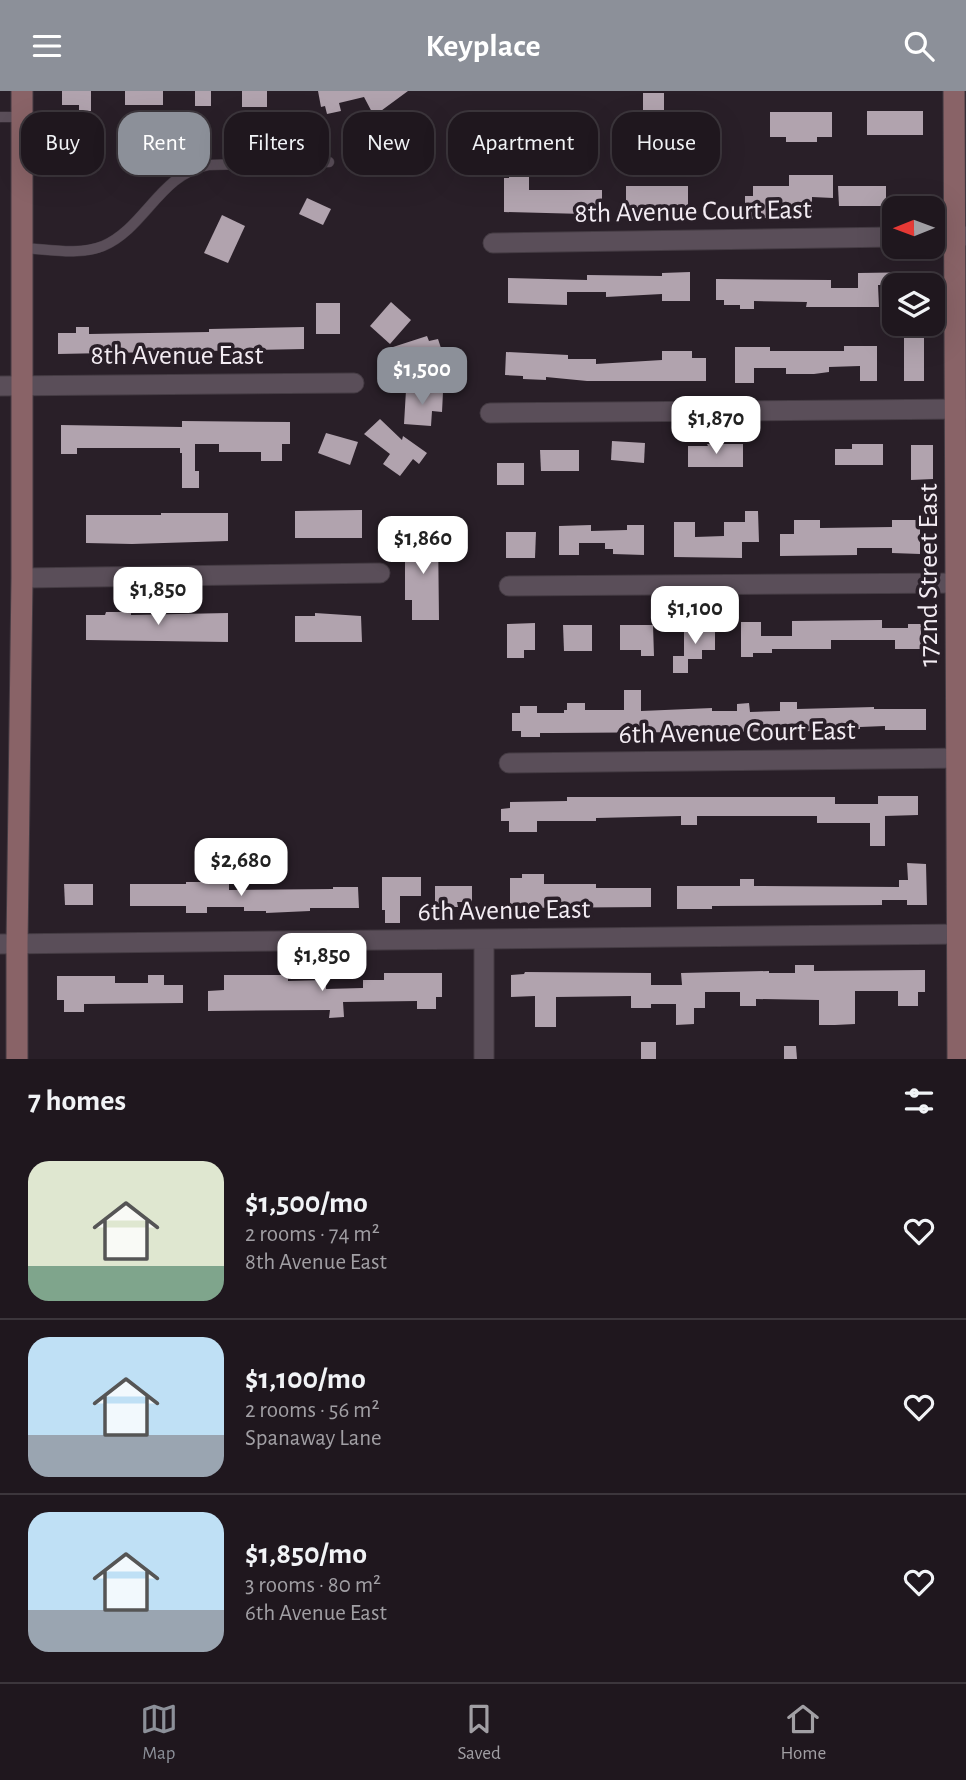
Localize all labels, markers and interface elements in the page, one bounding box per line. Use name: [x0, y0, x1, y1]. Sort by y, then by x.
icon: menu: [28, 27, 66, 65]
icon: search: [900, 27, 938, 65]
text: Keyplace: [425, 30, 541, 62]
chip: Buy: [21, 112, 104, 175]
chip: Rent: [118, 112, 210, 175]
chip: Filters: [224, 112, 329, 175]
chip: New: [343, 112, 434, 175]
chip: Apartment: [448, 112, 598, 175]
chip: House: [612, 112, 720, 175]
street label: 8th Avenue Court East: [574, 196, 812, 228]
north arrow: [882, 196, 945, 259]
map controls: [882, 196, 945, 336]
button: layers: [882, 273, 945, 336]
street label: 8th Avenue East: [91, 342, 263, 370]
pin: $1,500: [365, 347, 479, 407]
text: $1,500: [393, 358, 451, 381]
pin: $1,870: [659, 397, 773, 456]
text: $1,870: [687, 407, 745, 430]
street label: 172nd Street East: [915, 483, 943, 667]
pin: $1,860: [366, 517, 480, 576]
text: $1,860: [394, 527, 452, 550]
pin: $1,850: [101, 567, 215, 627]
text: $1,850: [129, 578, 187, 601]
pin: $1,100: [638, 587, 752, 646]
text: $1,100: [667, 597, 723, 620]
street label: 6th Avenue Court East: [618, 717, 856, 749]
pin: $2,680: [184, 839, 298, 898]
text: $2,680: [211, 849, 271, 872]
street label: 6th Avenue East: [417, 895, 591, 927]
pin: $1,850: [265, 933, 379, 993]
text: $1,850: [293, 944, 351, 967]
icon: filters: [900, 1082, 938, 1120]
text: 7 homes: [28, 1086, 126, 1116]
text: $1,500/mo: [245, 1188, 368, 1218]
icon: home: [84, 1189, 168, 1273]
icon: heart: [900, 1212, 938, 1250]
text: 2 rooms · 74 m²: [245, 1223, 380, 1246]
text: 8th Avenue East: [245, 1251, 387, 1274]
text: $1,100/mo: [245, 1364, 366, 1394]
icon: home: [84, 1365, 168, 1449]
icon: heart: [900, 1388, 938, 1426]
text: 2 rooms · 56 m²: [245, 1399, 379, 1422]
text: Spanaway Lane: [245, 1427, 382, 1450]
text: $1,850/mo: [245, 1539, 367, 1569]
icon: home: [84, 1540, 168, 1624]
icon: heart: [900, 1563, 938, 1601]
text: 3 rooms · 80 m²: [245, 1574, 381, 1597]
text: 6th Avenue East: [245, 1602, 387, 1625]
tab: Map: [140, 1700, 178, 1765]
tab: Saved: [457, 1700, 501, 1765]
tab: Home: [780, 1700, 826, 1765]

